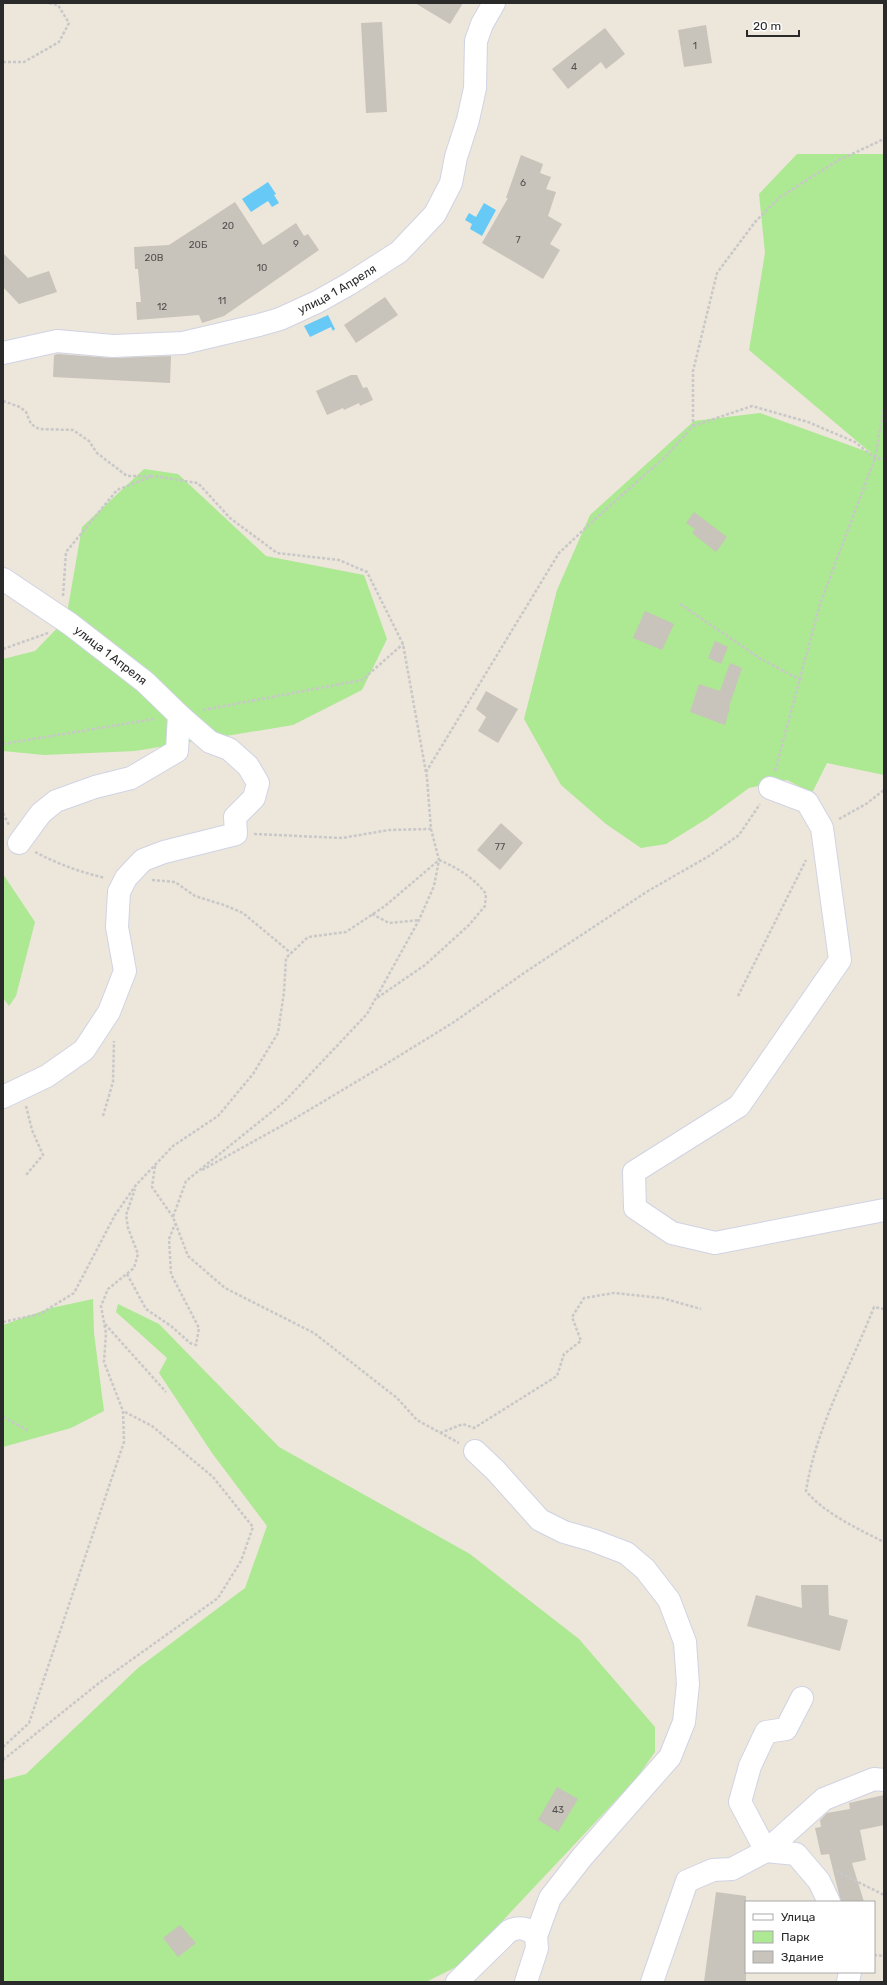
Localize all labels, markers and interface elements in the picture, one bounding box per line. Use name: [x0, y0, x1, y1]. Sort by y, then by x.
scale bar: [747, 12, 799, 38]
text: 20 m: [753, 19, 781, 33]
house number: 1: [693, 40, 697, 52]
house number: 4: [571, 61, 577, 73]
house number: 6: [520, 177, 526, 189]
house number: 20: [222, 220, 234, 232]
house number: 7: [515, 234, 521, 246]
house number: 9: [293, 238, 299, 250]
house number: 20Б: [189, 239, 208, 251]
house number: 20В: [145, 252, 164, 264]
street label: улица 1 Апреля: [296, 261, 379, 317]
house number: 10: [257, 262, 267, 274]
house number: 11: [218, 295, 226, 307]
house number: 12: [157, 301, 167, 313]
street label: улица 1 Апреля: [71, 623, 150, 688]
house number: 77: [495, 841, 505, 853]
house number: 43: [552, 1804, 564, 1816]
legend: [745, 1901, 875, 1973]
text: Улица: [781, 1910, 815, 1924]
text: Парк: [781, 1930, 810, 1944]
text: Здание: [781, 1950, 824, 1964]

